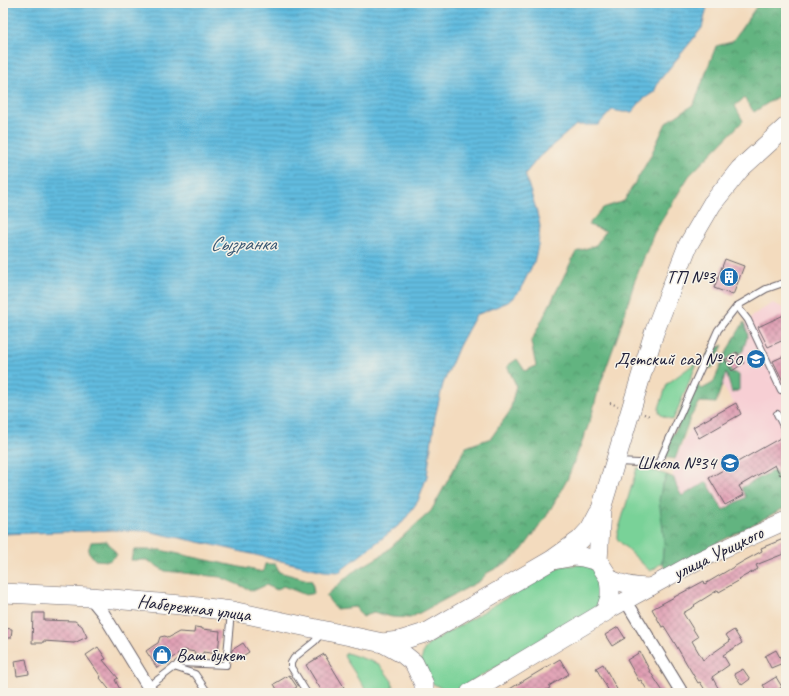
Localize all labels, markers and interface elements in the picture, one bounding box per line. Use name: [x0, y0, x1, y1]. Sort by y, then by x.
water label: Сызранка: [210, 231, 278, 256]
place label: ТП №3: [666, 265, 716, 289]
building icon: ТП №3: [718, 266, 740, 288]
place label: Детский сад № 50: [615, 347, 743, 371]
school or university icon: Детский сад № 50: [745, 348, 767, 370]
place label: Школа №34: [637, 451, 718, 475]
school or university icon: Школа №34: [719, 452, 741, 474]
street label: улица Урицкого: [668, 520, 768, 586]
street label: Набережная улица: [136, 589, 253, 627]
place label: Ваш букет: [176, 643, 246, 667]
shop icon: Ваш букет: [151, 644, 173, 666]

